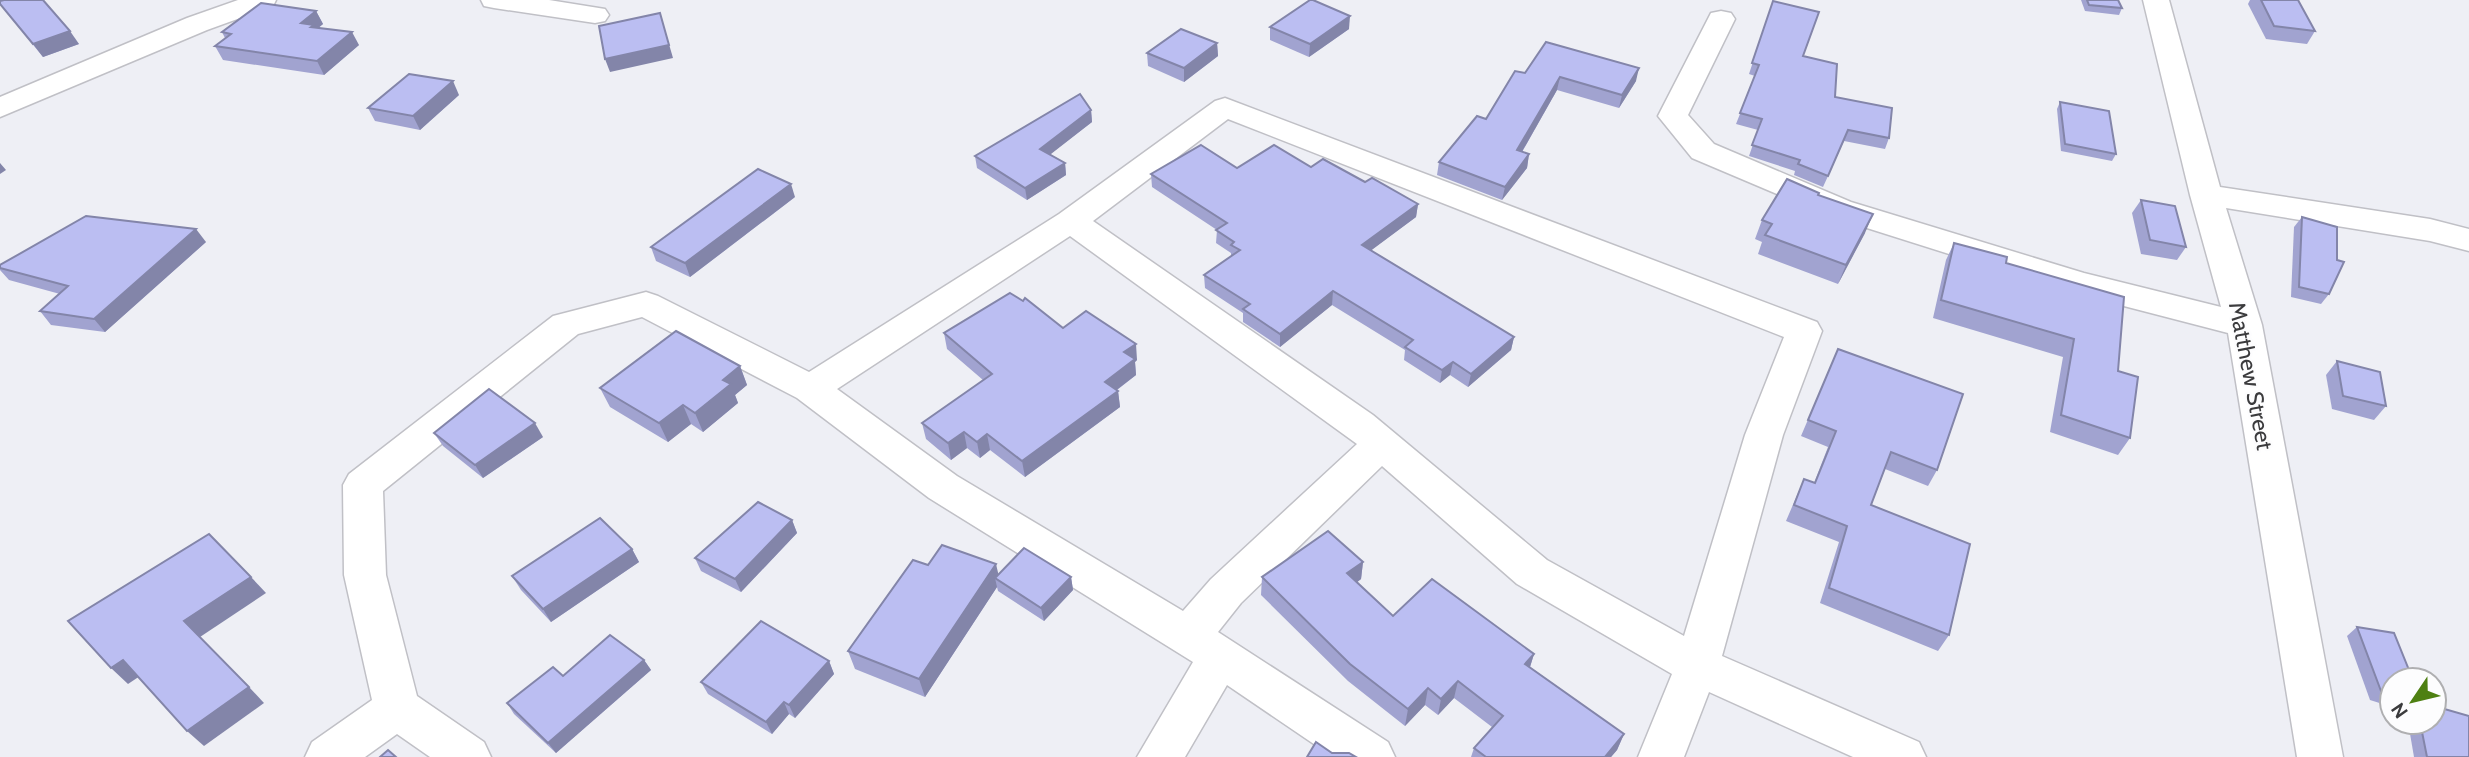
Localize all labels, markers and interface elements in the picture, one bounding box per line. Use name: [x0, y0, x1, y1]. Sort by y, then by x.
street label: Matthew Street: [2223, 300, 2279, 453]
north arrow: [2378, 666, 2448, 736]
text: N: [2386, 698, 2413, 723]

